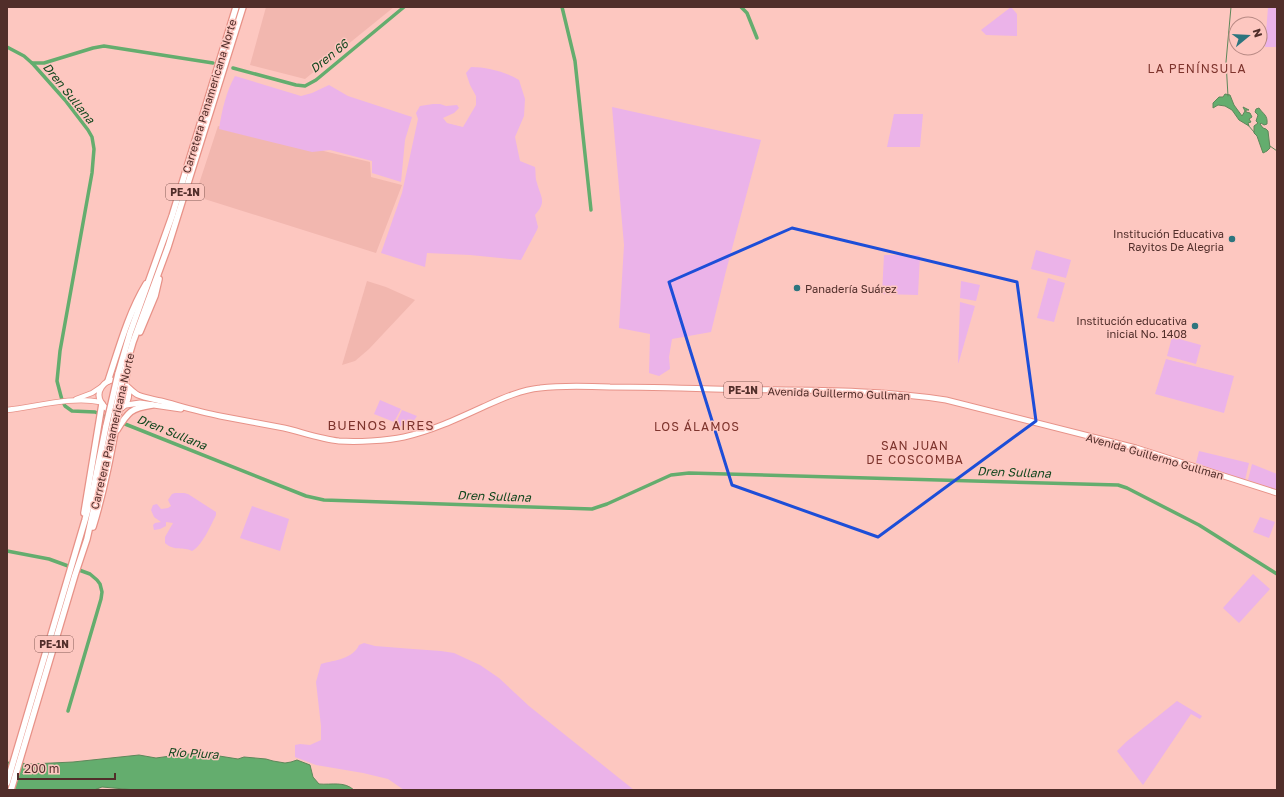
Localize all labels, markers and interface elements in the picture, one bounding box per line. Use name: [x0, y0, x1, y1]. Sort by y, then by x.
north arrow: [1228, 16, 1268, 56]
street label: Carretera Panamericana Norte: [179, 17, 239, 175]
text: N: [1251, 27, 1265, 39]
water label: Dren 66: [307, 35, 352, 76]
water label: Dren Sullana: [40, 60, 99, 127]
district label: LA PENÍNSULA: [1147, 61, 1247, 76]
road number: PE-1N: [166, 184, 204, 200]
place label: Institución Educativa Rayitos De Alegria: [1113, 227, 1224, 253]
marker: Institución Educativa Rayitos De Alegria: [1227, 234, 1237, 244]
place label: Panadería Suárez: [805, 282, 897, 295]
marker: Panadería Suárez: [792, 283, 802, 293]
place label: Institución educativa inicial No. 1408: [1076, 314, 1187, 340]
marker: Institución educativa inicial No. 1408: [1190, 321, 1200, 331]
street label: Carretera Panamericana Norte: [88, 351, 136, 511]
road number: PE-1N: [724, 382, 762, 398]
street label: Avenida Guillermo Gullman: [767, 384, 911, 402]
water label: Dren Sullana: [135, 411, 210, 453]
district label: BUENOS AIRES: [327, 417, 435, 433]
district label: LOS ÁLAMOS: [654, 419, 740, 434]
street label: Avenida Guillermo Gullman: [1085, 430, 1225, 482]
district label: SAN JUAN DE COSCOMBA: [866, 438, 964, 467]
water label: Dren Sullana: [977, 463, 1052, 481]
water label: Dren Sullana: [457, 487, 532, 505]
road number: PE-1N: [35, 636, 73, 652]
water label: Río Piura: [167, 744, 220, 762]
scale bar: [18, 755, 115, 781]
text: 200 m: [24, 761, 59, 776]

